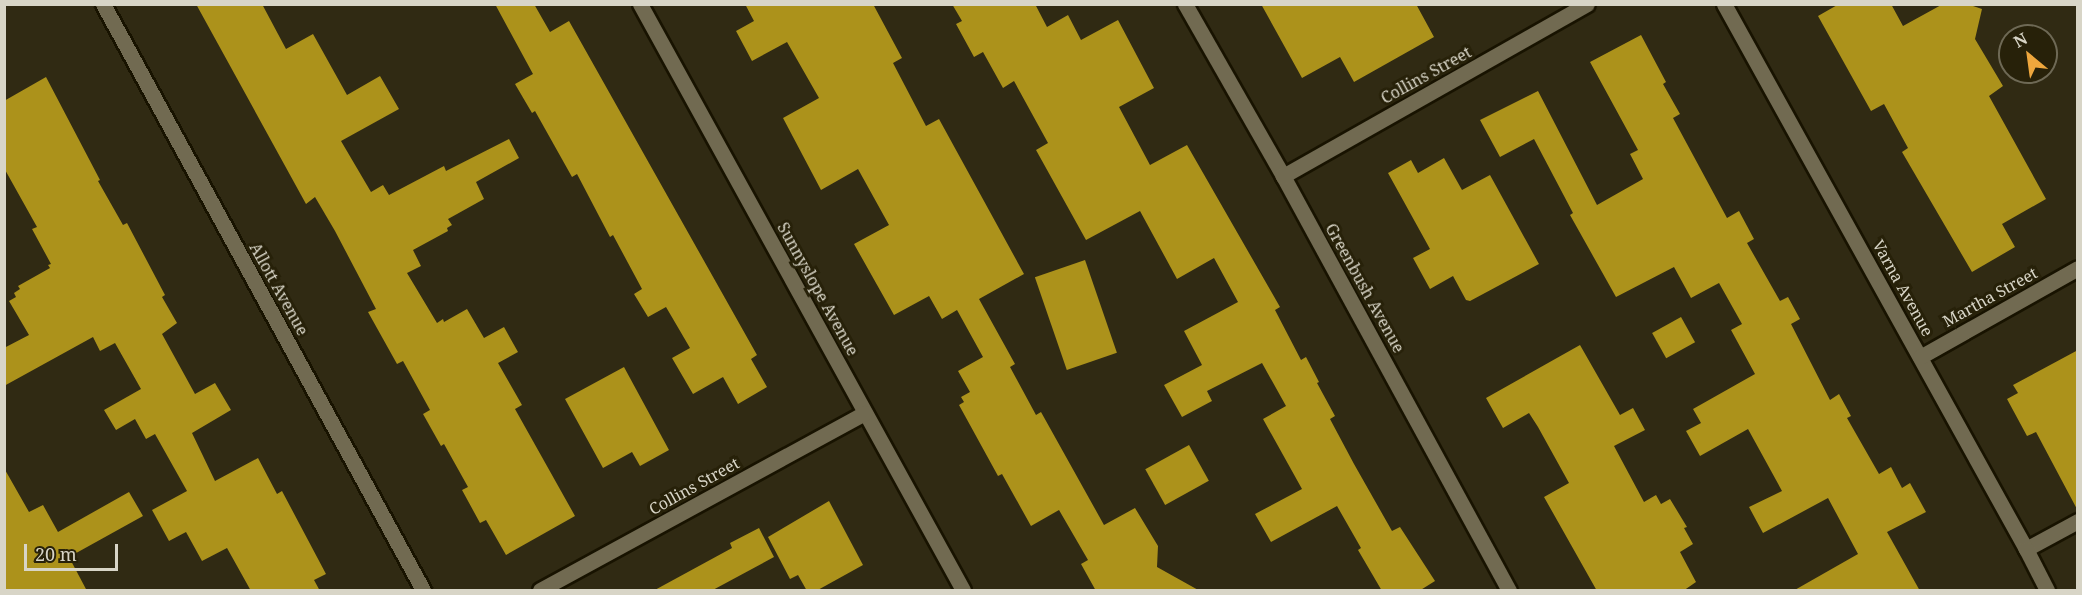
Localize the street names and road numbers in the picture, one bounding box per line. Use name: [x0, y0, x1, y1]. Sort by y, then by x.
street label: Collins Street: [1377, 42, 1475, 108]
street label: Sunnyslope Avenue: [773, 219, 863, 359]
street label: Greenbush Avenue: [1321, 220, 1409, 356]
street label: Varna Avenue: [1869, 237, 1937, 339]
street label: Allott Avenue: [246, 239, 312, 339]
street label: Martha Street: [1939, 263, 2041, 331]
street label: Collins Street: [645, 453, 743, 519]

